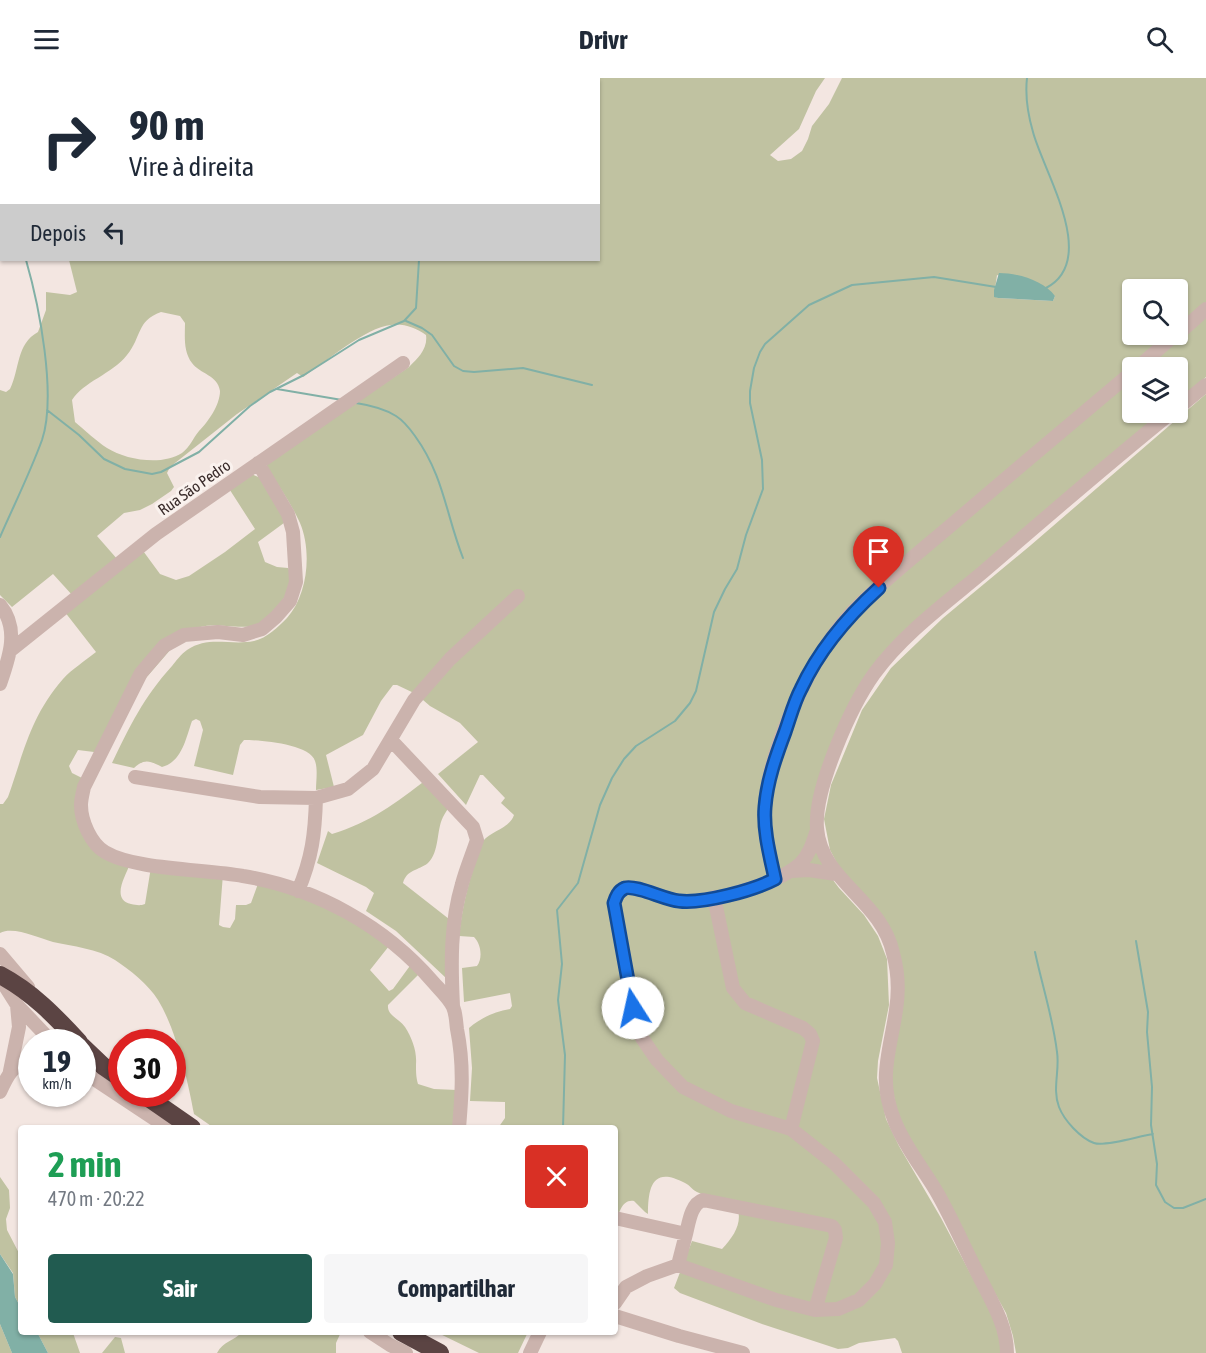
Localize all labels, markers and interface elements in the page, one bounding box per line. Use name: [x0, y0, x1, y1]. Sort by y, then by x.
icon: menu: [30, 23, 63, 56]
icon: search: [1143, 23, 1176, 56]
text: Drivr: [579, 24, 627, 55]
text: 90 m: [129, 101, 204, 149]
icon: right: [30, 102, 108, 180]
text: Vire à direita: [129, 151, 254, 182]
icon: left: [98, 216, 131, 249]
text: Depois: [30, 220, 86, 246]
map controls: [1122, 279, 1188, 423]
button: search: [1122, 279, 1188, 345]
button: layers: [1122, 357, 1188, 423]
street label: Rua São Pedro: [154, 456, 234, 518]
pin: [853, 526, 904, 588]
icon: arrive: [862, 535, 895, 568]
position arrow: [601, 976, 665, 1040]
speed limit sign: 30: [108, 1029, 186, 1107]
text: 19: [43, 1044, 71, 1078]
text: km/h: [42, 1075, 72, 1092]
text: 2 min: [48, 1143, 122, 1185]
button: close: [525, 1145, 588, 1208]
text: 470 m · 20:22: [48, 1187, 145, 1210]
button: Sair: [48, 1254, 312, 1323]
button: Compartilhar: [324, 1254, 588, 1323]

